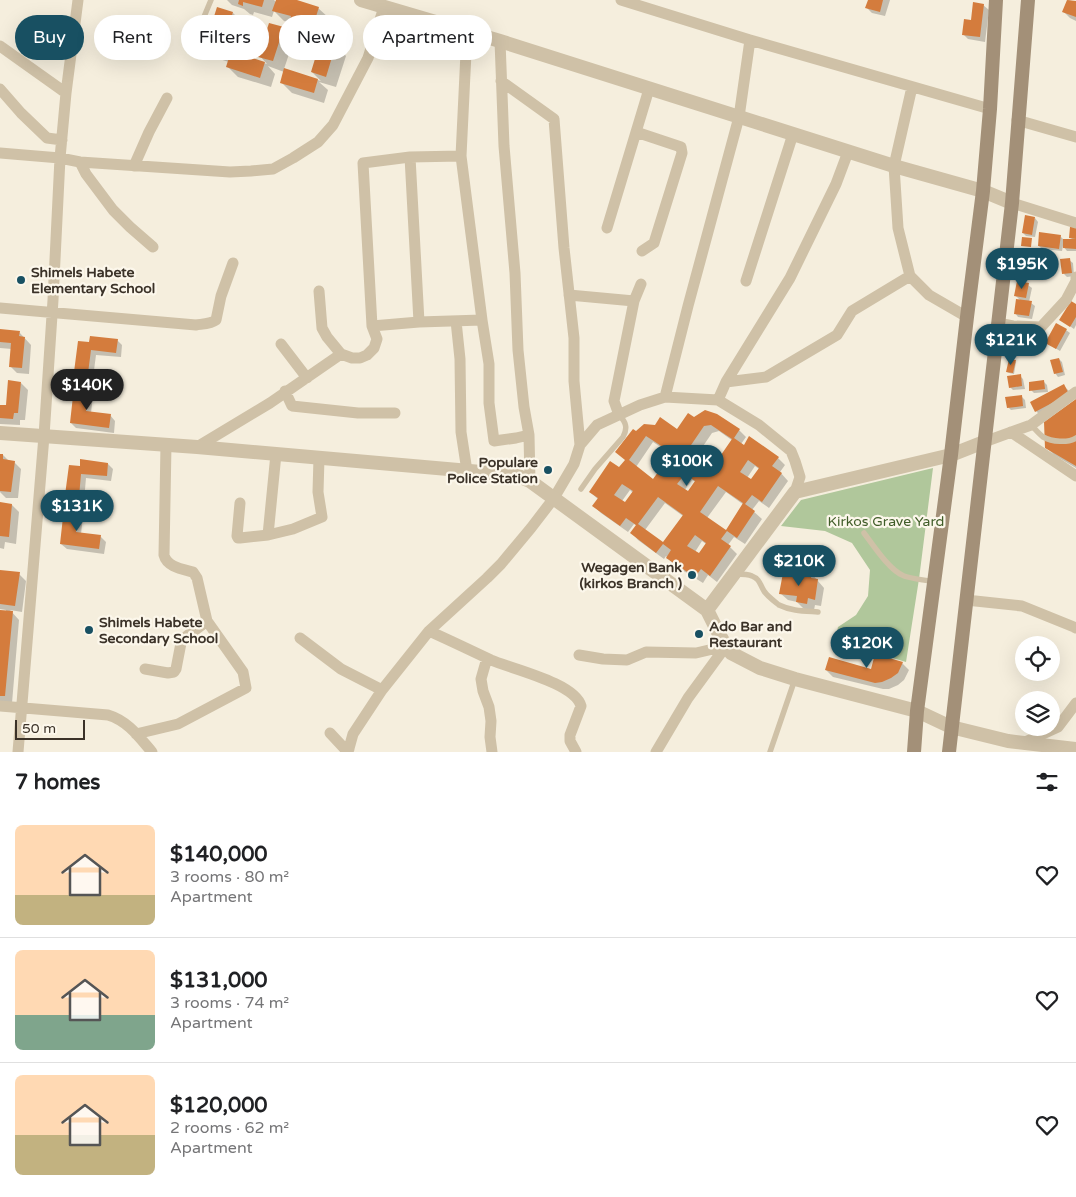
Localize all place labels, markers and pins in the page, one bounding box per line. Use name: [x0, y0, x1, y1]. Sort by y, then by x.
pin: $195K: [987, 248, 1057, 290]
place label: Shimels Habete Elementary School: [31, 264, 155, 297]
marker: Shimels Habete Elementary School: [15, 274, 27, 286]
pin: $121K: [976, 324, 1046, 366]
pin: $140K: [52, 368, 122, 411]
pin: $100K: [652, 444, 722, 487]
place label: Populare Police Station: [447, 454, 538, 487]
marker: Populare Police Station: [542, 464, 554, 476]
pin: $131K: [42, 490, 112, 532]
pin: $210K: [764, 544, 834, 587]
place label: Wegagen Bank (kirkos Branch ): [579, 559, 682, 592]
marker: Wegagen Bank (kirkos Branch ): [686, 569, 698, 581]
place label: Shimels Habete Secondary School: [99, 614, 218, 647]
place label: Ado Bar and Restaurant: [709, 618, 792, 651]
marker: Shimels Habete Secondary School: [83, 624, 95, 636]
pin: $120K: [832, 626, 902, 669]
marker: Ado Bar and Restaurant: [693, 628, 705, 640]

